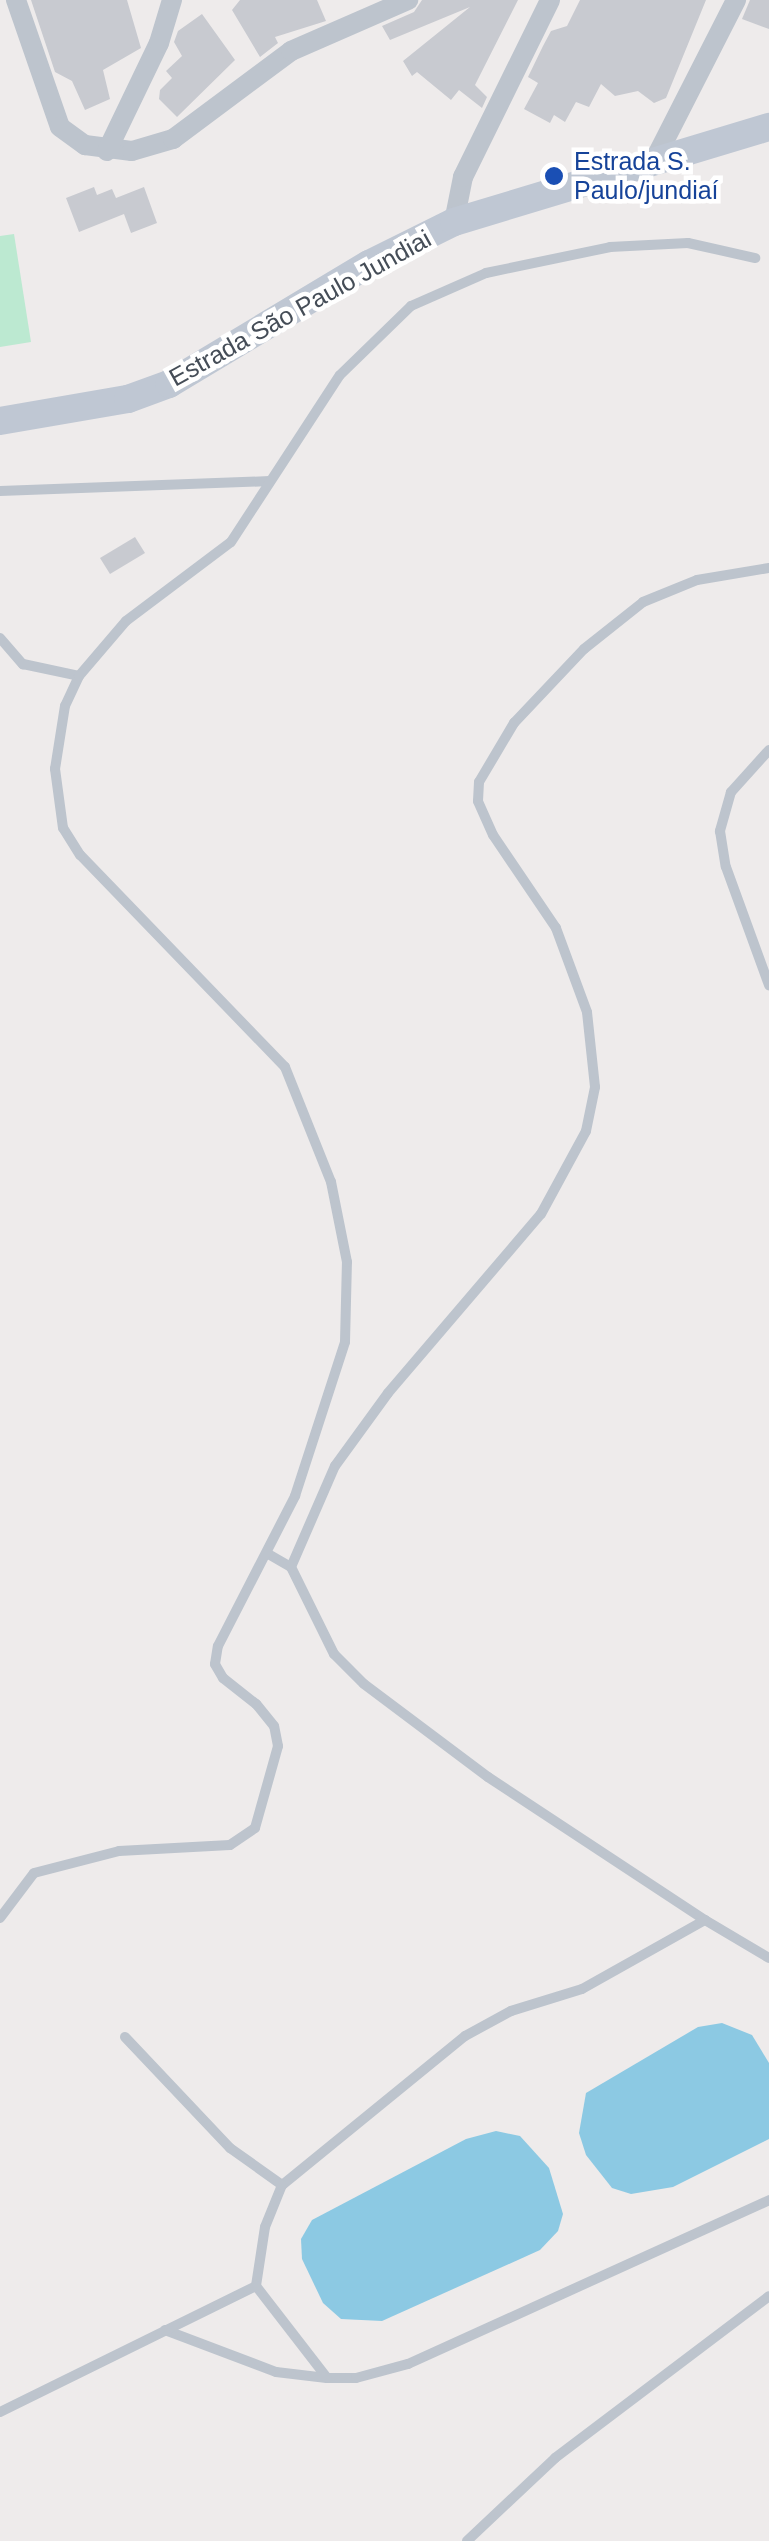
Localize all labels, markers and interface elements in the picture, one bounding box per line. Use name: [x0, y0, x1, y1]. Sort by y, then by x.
place label: Estrada S. Paulo/jundiaí: [574, 147, 719, 206]
marker: Estrada S. Paulo/jundiaí: [543, 165, 565, 187]
street label: Estrada São Paulo Jundiai: [164, 223, 436, 393]

